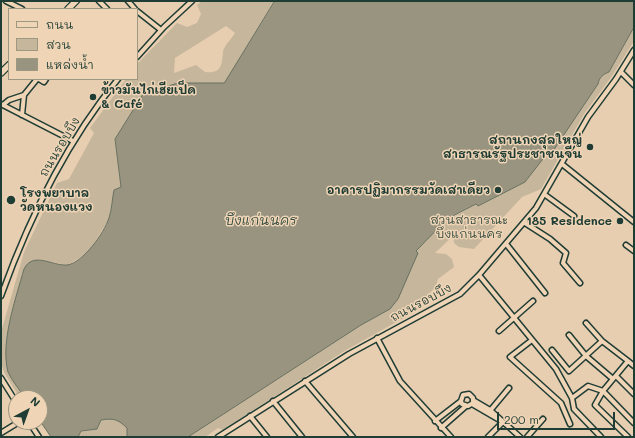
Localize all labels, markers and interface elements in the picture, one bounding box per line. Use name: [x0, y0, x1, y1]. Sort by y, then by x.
legend: [8, 8, 138, 80]
text: ถนน: [46, 16, 73, 32]
text: สวน: [46, 36, 71, 52]
text: แหล่งน้ำ: [46, 56, 94, 72]
place label: ข้าวมันไก่เฮียเป็ด & Café: [101, 83, 196, 111]
marker: ข้าวมันไก่เฮียเป็ด & Café: [88, 92, 98, 102]
street label: ถนนรอบบึง: [37, 114, 83, 180]
place label: สถานกงสุลใหญ่ สาธารณรัฐประชาชนจีน: [443, 133, 582, 161]
marker: สถานกงสุลใหญ่ สาธารณรัฐประชาชนจีน: [585, 142, 595, 152]
place label: อาคารปฏิมากรรมวัดเสาเดียว: [327, 183, 490, 197]
marker: อาคารปฏิมากรรมวัดเสาเดียว: [493, 185, 503, 195]
place label: โรงพยาบาล วัดหนองแวง: [20, 186, 93, 214]
marker: โรงพยาบาล วัดหนองแวง: [5, 194, 17, 206]
water label: บึงแก่นนคร: [224, 213, 298, 229]
park label: สวนสาธารณะ บึงแก่นนคร: [430, 213, 508, 241]
place label: 185 Residence: [526, 214, 612, 228]
marker: 185 Residence: [615, 216, 625, 226]
street label: ถนนรอบบึง: [388, 281, 454, 325]
north arrow: [8, 390, 48, 430]
text: N: [27, 393, 44, 410]
scale bar: [499, 404, 617, 430]
text: 200 m: [504, 411, 539, 427]

